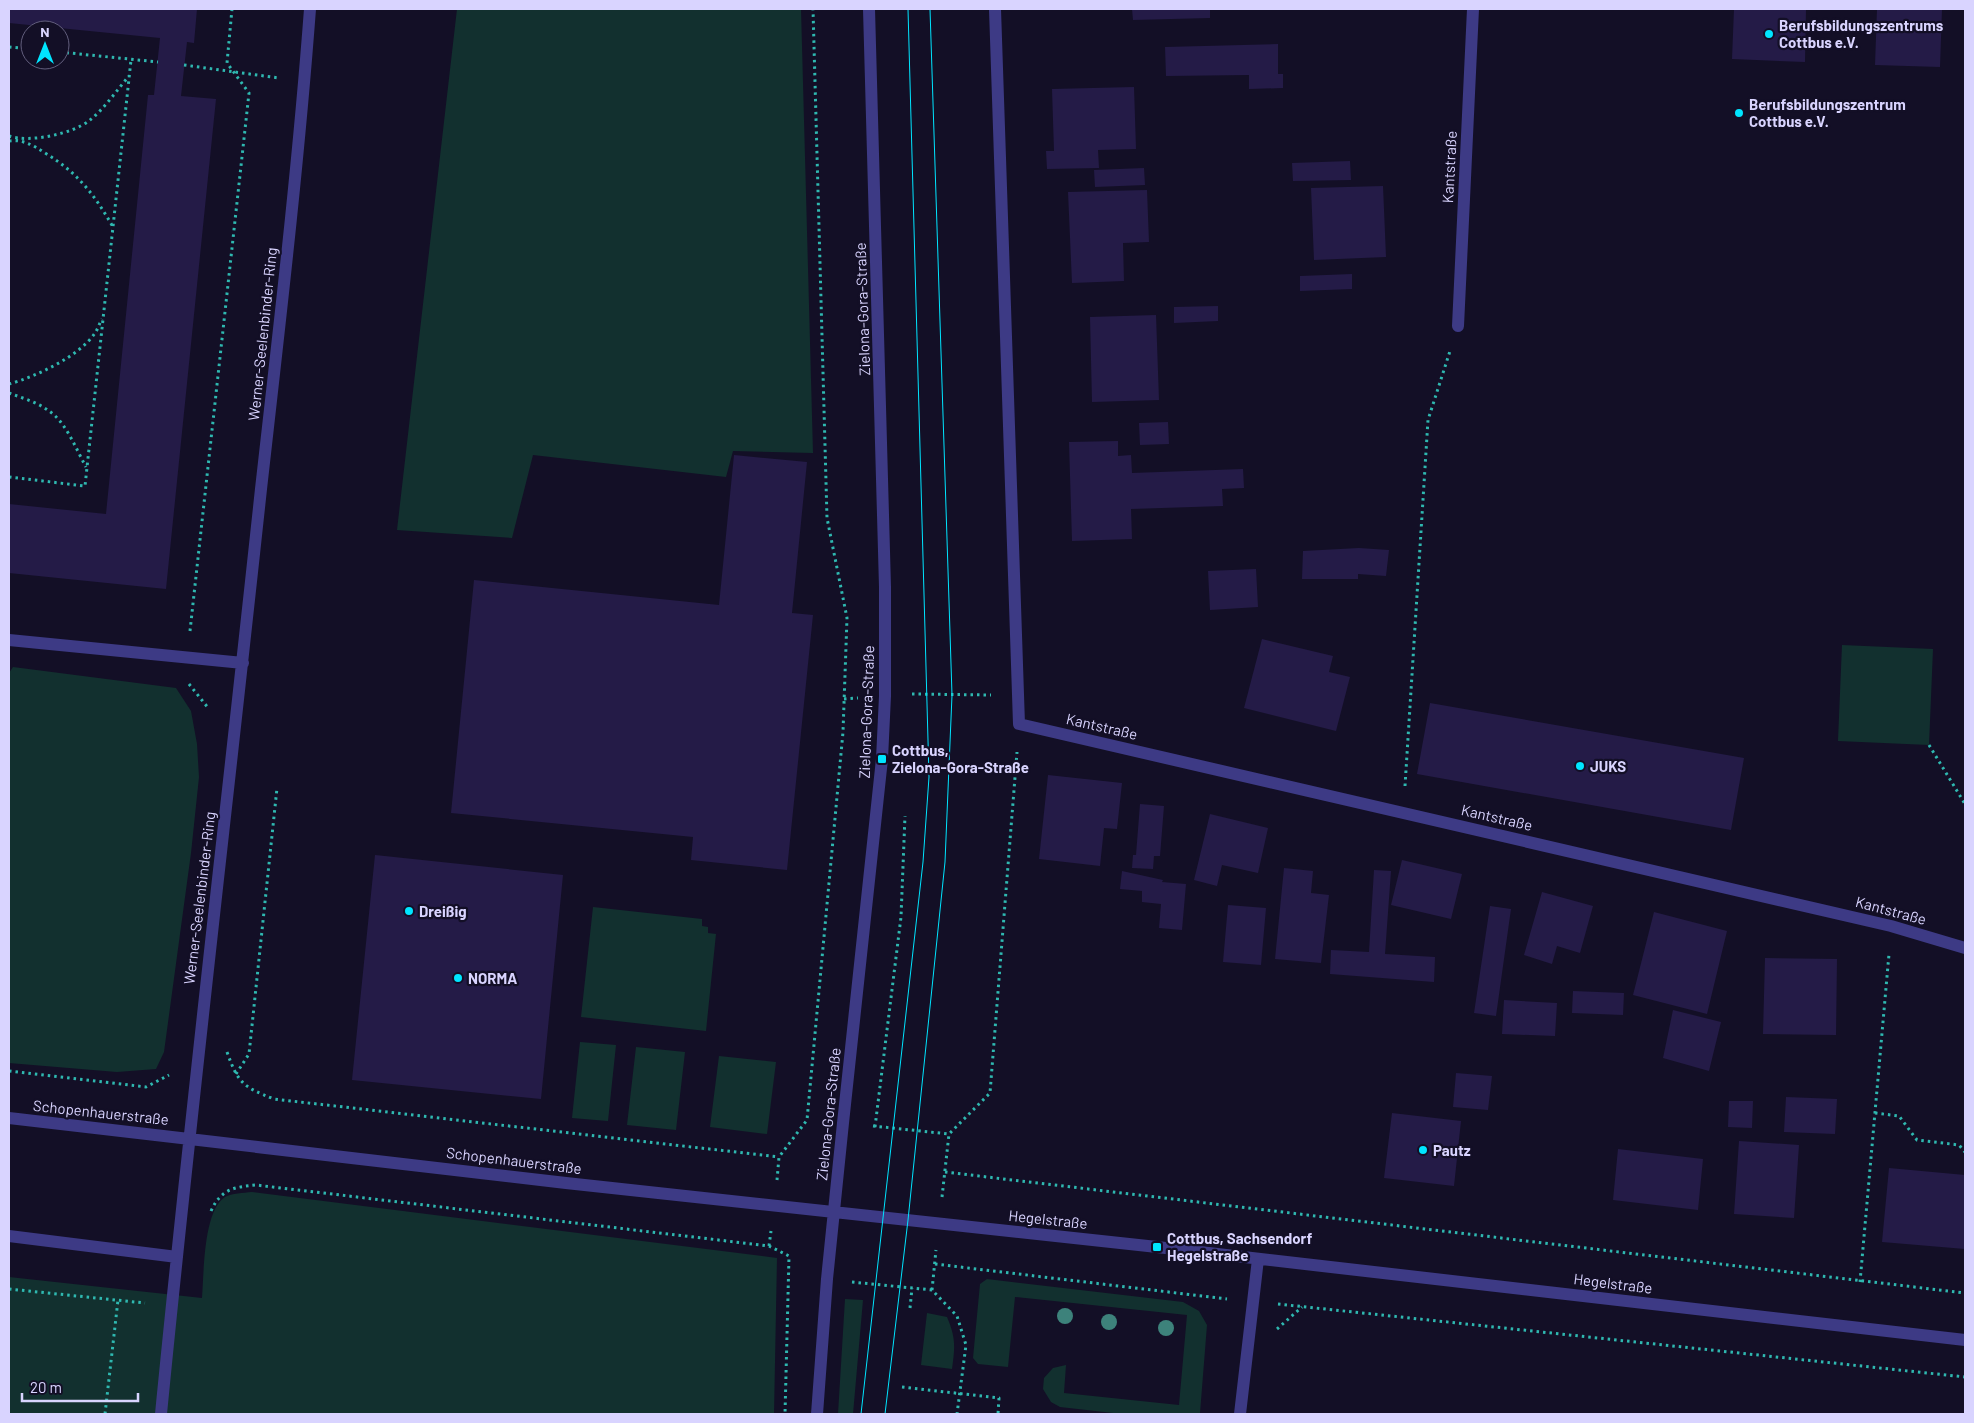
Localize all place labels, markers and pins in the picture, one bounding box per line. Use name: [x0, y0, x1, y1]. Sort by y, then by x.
place label: Berufsbildungszentrums Cottbus e.V.: [1779, 16, 1944, 51]
marker: Berufsbildungszentrums Cottbus e.V.: [1763, 28, 1775, 40]
place label: Berufsbildungszentrum Cottbus e.V.: [1749, 95, 1906, 130]
marker: Berufsbildungszentrum Cottbus e.V.: [1733, 107, 1745, 119]
place label: Cottbus, Zielona-Gora-Straße: [892, 741, 1029, 776]
marker: Cottbus, Zielona-Gora-Straße: [876, 753, 888, 765]
place label: JUKS: [1590, 757, 1626, 775]
marker: JUKS: [1574, 760, 1586, 772]
place label: Dreißig: [419, 902, 467, 920]
marker: Dreißig: [403, 905, 415, 917]
place label: NORMA: [468, 969, 517, 987]
marker: NORMA: [452, 972, 464, 984]
place label: Pautz: [1433, 1141, 1471, 1159]
marker: Pautz: [1417, 1144, 1429, 1156]
place label: Cottbus, Sachsendorf Hegelstraße: [1167, 1229, 1312, 1264]
marker: Cottbus, Sachsendorf Hegelstraße: [1151, 1241, 1163, 1253]

